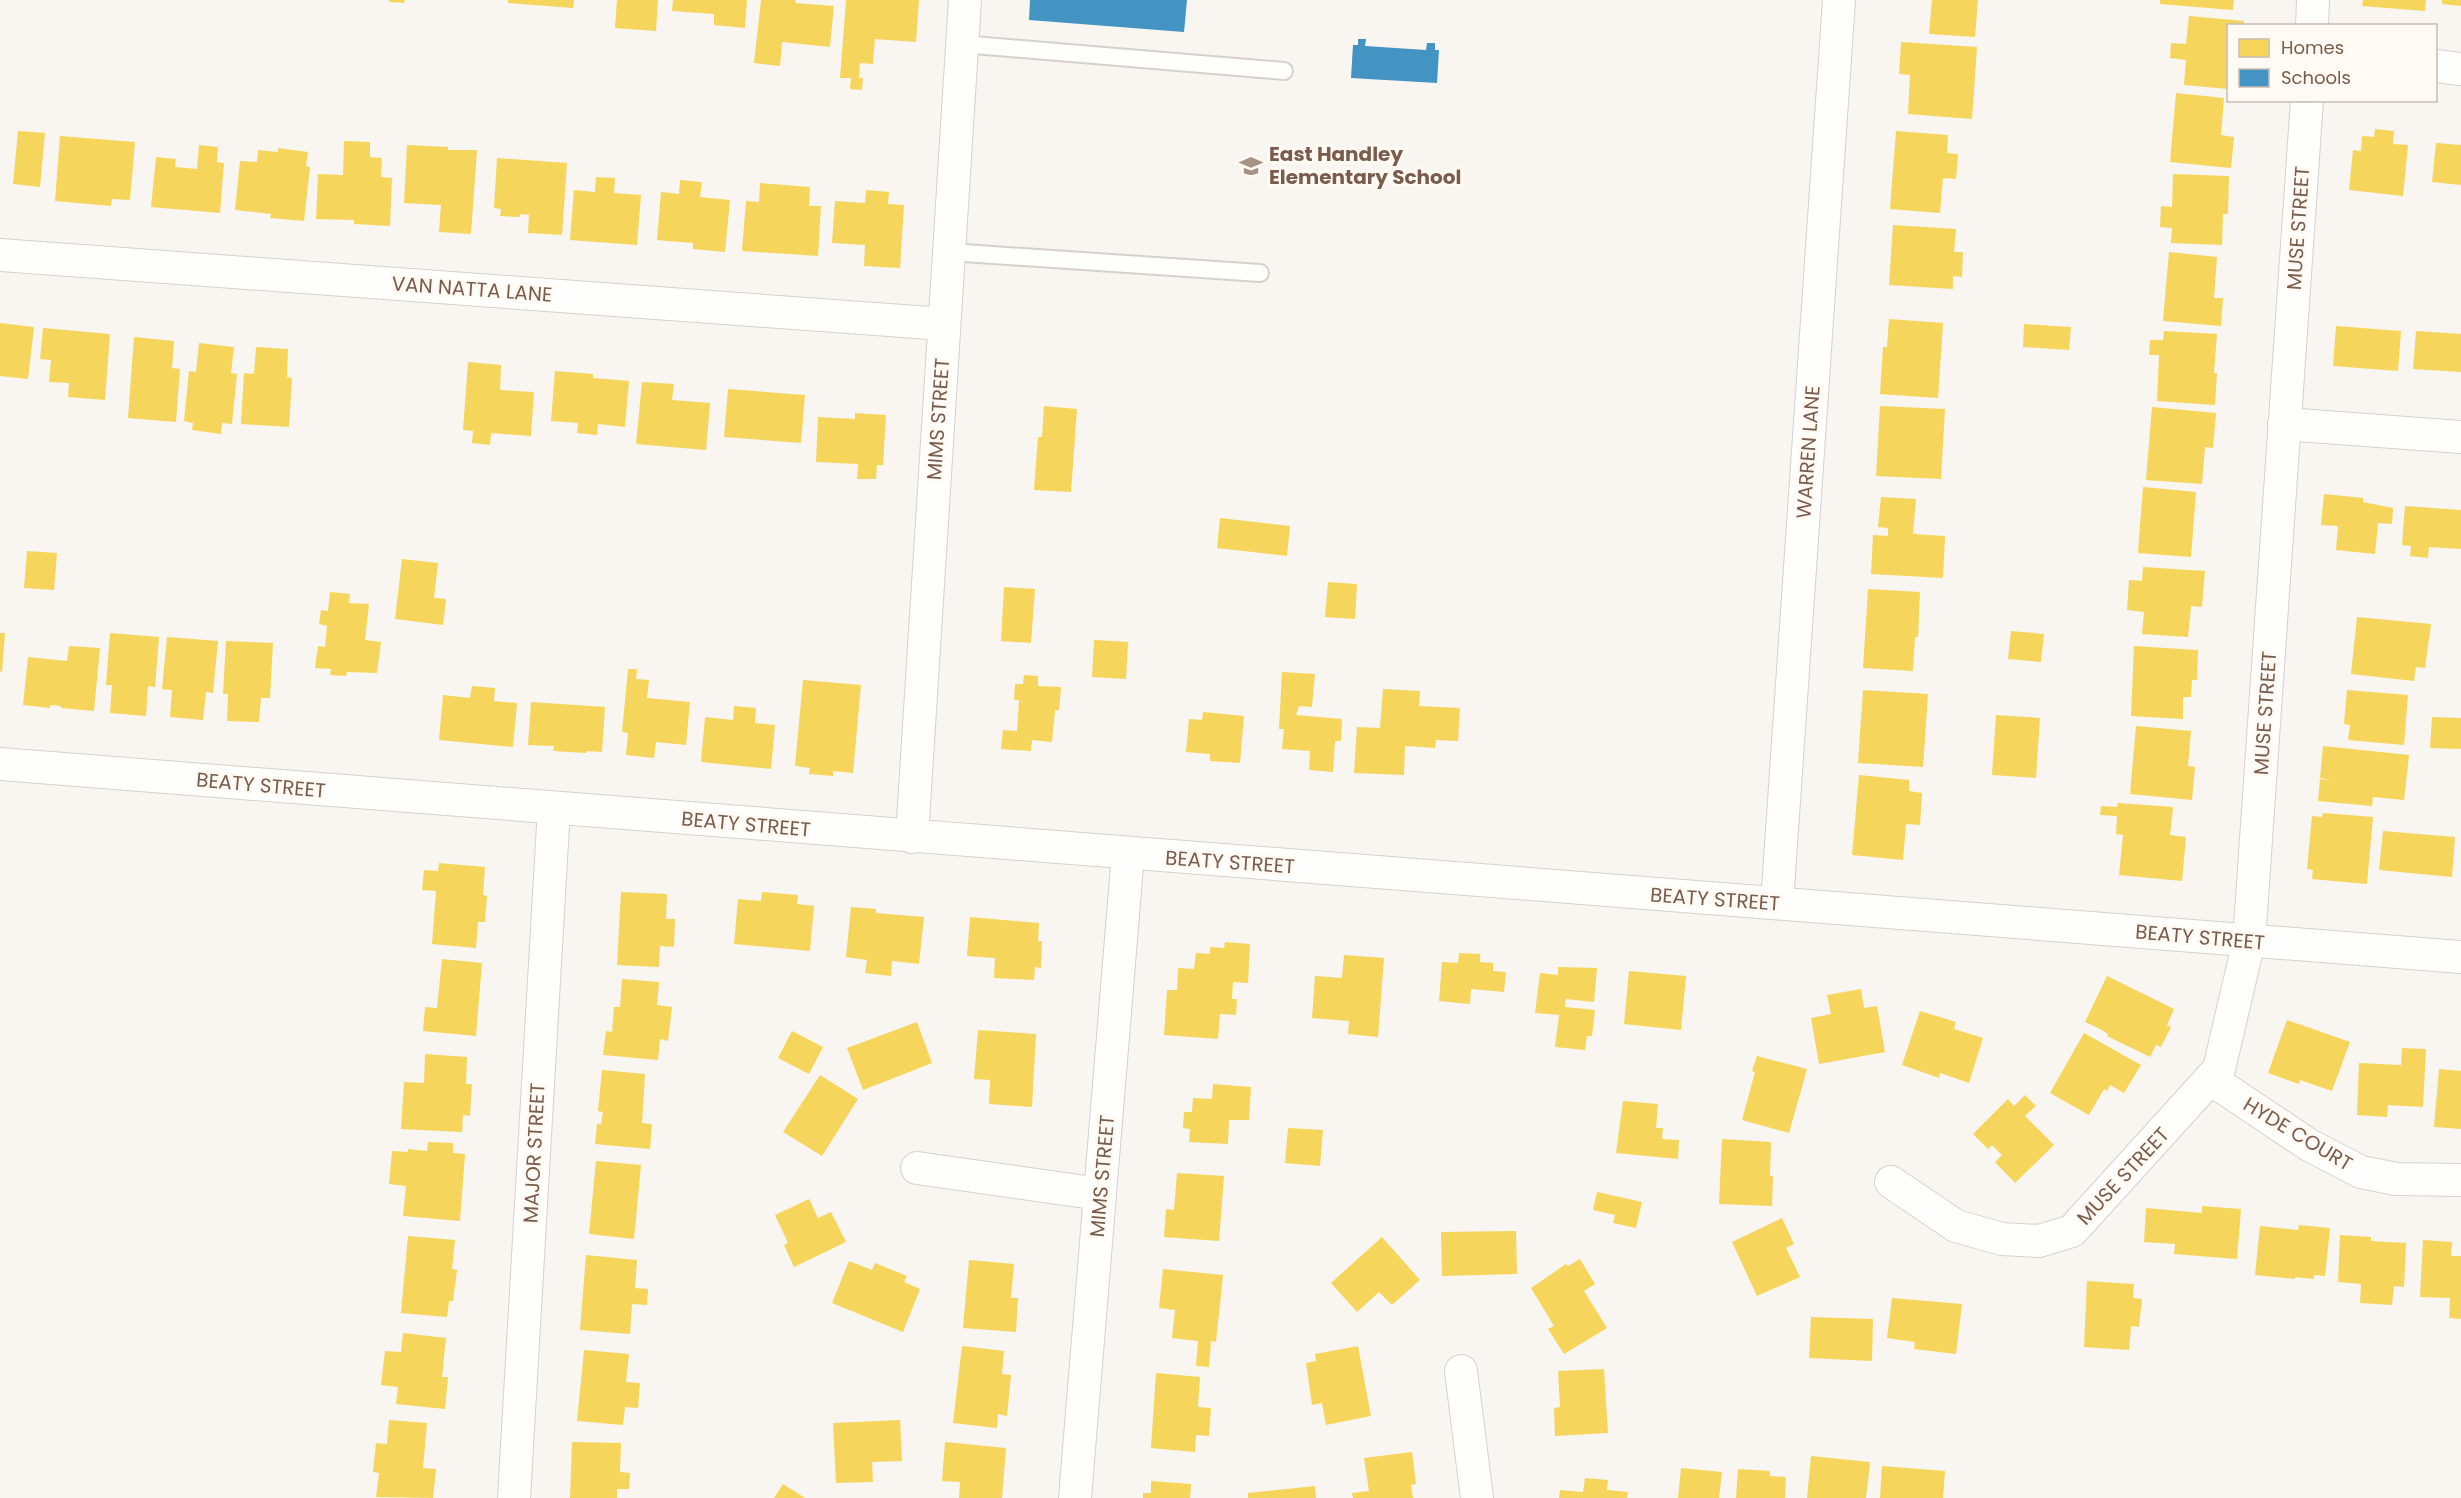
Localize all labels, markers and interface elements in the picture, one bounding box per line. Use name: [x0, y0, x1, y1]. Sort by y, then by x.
legend: [2227, 24, 2437, 102]
text: Homes: [2281, 35, 2344, 60]
text: Schools: [2281, 65, 2351, 90]
place label: East Handley Elementary School: [1269, 140, 1461, 191]
school or university icon: East Handley Elementary School: [1238, 153, 1264, 179]
street label: MUSE STREET: [2280, 165, 2316, 291]
street label: VAN NATTA LANE: [391, 269, 553, 309]
street label: MIMS STREET: [920, 357, 956, 481]
street label: WARREN LANE: [1789, 384, 1827, 520]
street label: MUSE STREET: [2247, 650, 2283, 776]
street label: BEATY STREET: [195, 765, 327, 805]
street label: BEATY STREET: [680, 804, 812, 844]
street label: BEATY STREET: [1164, 844, 1296, 881]
street label: BEATY STREET: [1649, 881, 1781, 918]
street label: BEATY STREET: [2134, 917, 2266, 957]
street label: MAJOR STREET: [516, 1082, 552, 1224]
street label: HYDE COURT: [2238, 1090, 2358, 1178]
street label: MIMS STREET: [1083, 1114, 1121, 1238]
street label: MUSE STREET: [2070, 1121, 2176, 1231]

